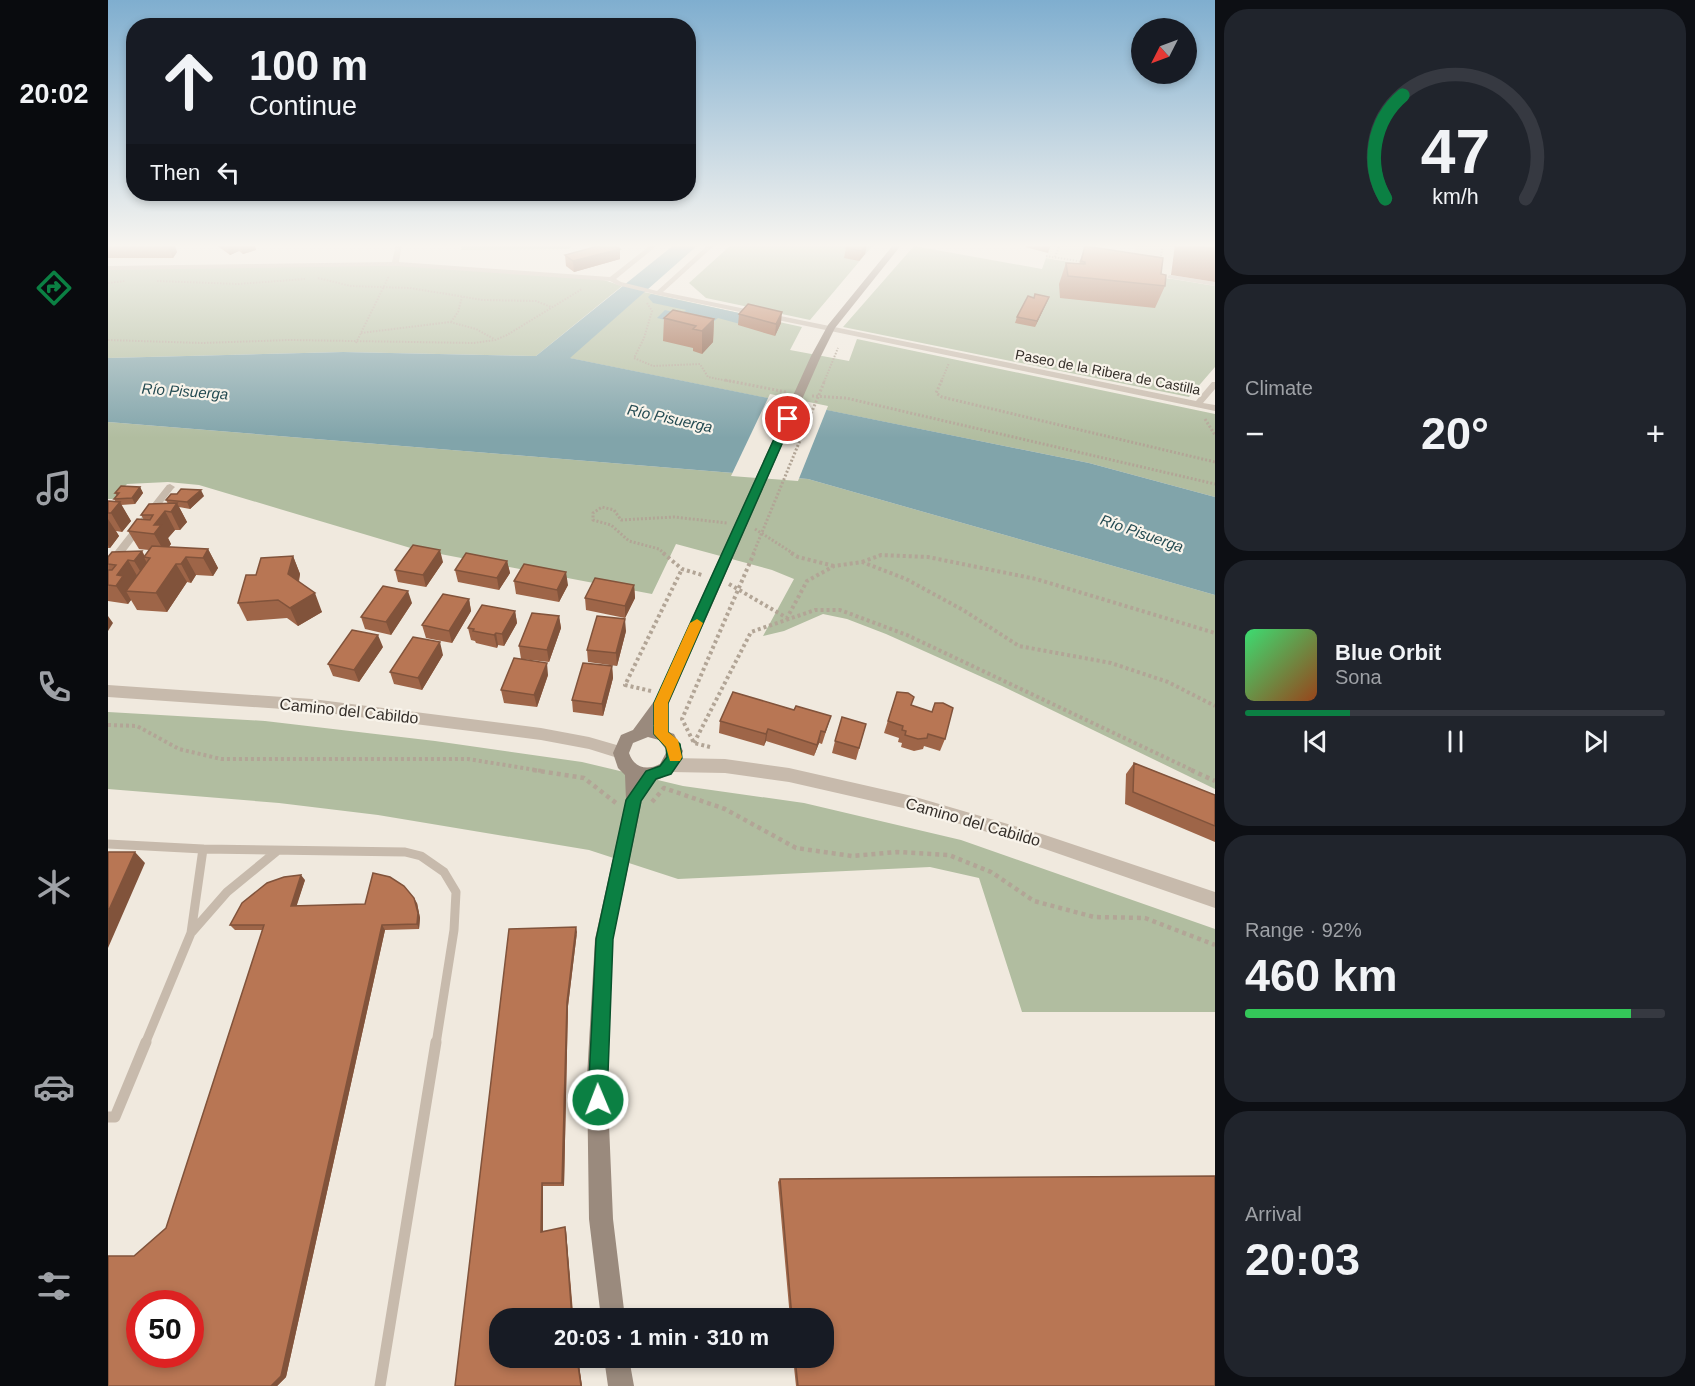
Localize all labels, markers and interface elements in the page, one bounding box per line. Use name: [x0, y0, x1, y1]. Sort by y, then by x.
north arrow: [1131, 18, 1197, 84]
map controls: [1131, 18, 1197, 84]
icon: ahead: [150, 42, 228, 120]
text: 100 m: [249, 42, 368, 89]
text: 20:02: [19, 79, 89, 109]
text: Continue: [249, 91, 357, 121]
text: 47: [1420, 117, 1490, 186]
icon: left: [212, 156, 245, 189]
text: Then: [150, 160, 200, 185]
text: km/h: [1432, 186, 1478, 210]
icon: directions: [33, 267, 75, 309]
street label: Paseo de la Ribera de Castilla: [1014, 346, 1202, 398]
text: Climate: [1245, 377, 1313, 399]
water label: Río Pisuerga: [141, 379, 229, 403]
pin: [762, 393, 813, 444]
water label: Río Pisuerga: [626, 401, 714, 435]
icon: arrive: [771, 402, 804, 435]
text: 20°: [1421, 408, 1489, 459]
text: −: [1245, 415, 1264, 452]
text: +: [1646, 415, 1665, 452]
icon: music: [33, 467, 75, 509]
water label: Río Pisuerga: [1098, 511, 1186, 555]
text: Blue Orbit: [1335, 640, 1441, 665]
icon: phone: [33, 666, 75, 708]
text: Sona: [1335, 666, 1382, 688]
street label: Camino del Cabildo: [279, 695, 419, 727]
icon: previous: [1299, 725, 1332, 758]
icon: pause: [1439, 725, 1472, 758]
icon: next: [1579, 725, 1612, 758]
street label: Camino del Cabildo: [904, 795, 1043, 849]
icon: climate: [33, 866, 75, 908]
text: Range · 92%: [1245, 919, 1362, 941]
text: 460 km: [1245, 950, 1398, 1001]
icon: car: [33, 1066, 75, 1108]
position arrow: [566, 1068, 630, 1132]
text: Arrival: [1245, 1203, 1302, 1225]
text: 20:03: [1245, 1234, 1360, 1285]
icon: filters: [33, 1265, 75, 1307]
speed limit sign: 50: [126, 1290, 204, 1368]
text: 20:03 · 1 min · 310 m: [554, 1325, 769, 1350]

